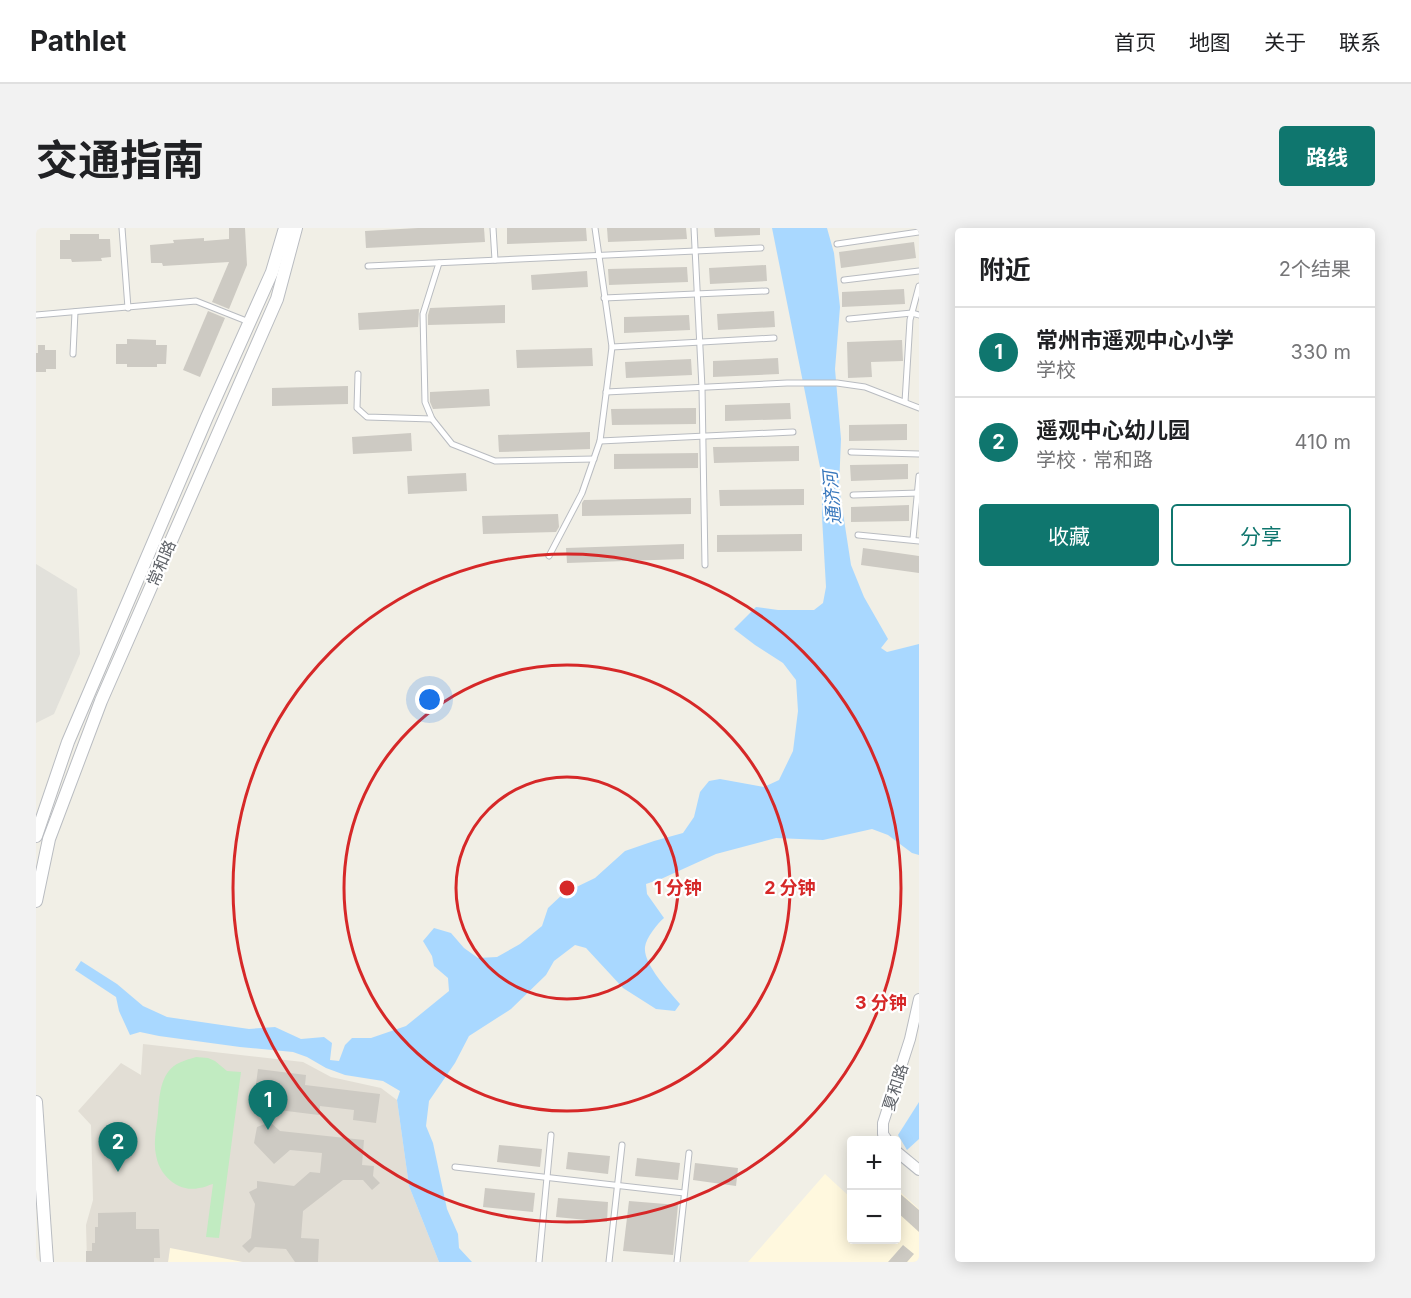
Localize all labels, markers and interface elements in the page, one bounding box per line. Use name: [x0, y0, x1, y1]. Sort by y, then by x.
text: Pathlet: [30, 24, 126, 58]
text: 首页: [1114, 30, 1156, 55]
text: 地图: [1189, 30, 1231, 55]
text: 关于: [1264, 30, 1306, 55]
text: 联系: [1339, 30, 1381, 55]
button: 路线: [1279, 126, 1375, 186]
text: 交通指南: [36, 134, 204, 185]
text: 附近: [979, 254, 1031, 285]
text: 2个结果: [1279, 257, 1351, 281]
text: 常州市遥观中心小学: [1036, 327, 1234, 353]
text: 1: [994, 340, 1003, 364]
text: 330 m: [1291, 340, 1351, 364]
text: 学校: [1036, 358, 1076, 382]
text: 遥观中心幼儿园: [1036, 417, 1190, 443]
text: 2: [992, 430, 1005, 454]
text: 410 m: [1295, 430, 1351, 454]
text: 学校 · 常和路: [1036, 448, 1153, 472]
water label: 通济河: [819, 467, 845, 526]
button: 收藏: [979, 504, 1159, 566]
button: 分享: [1171, 504, 1351, 566]
street label: 常和路: [142, 537, 180, 589]
your location: [415, 685, 444, 714]
text: 1 分钟: [654, 877, 702, 898]
text: 2 分钟: [764, 877, 816, 898]
centre of rings: [557, 878, 577, 898]
text: 3 分钟: [855, 992, 907, 1013]
street label: 夏和路: [878, 1061, 912, 1113]
pin: 1: [248, 1080, 288, 1130]
pin: 2: [98, 1122, 137, 1172]
map controls: [847, 1136, 901, 1244]
button: +: [847, 1136, 901, 1190]
button: −: [847, 1190, 901, 1244]

